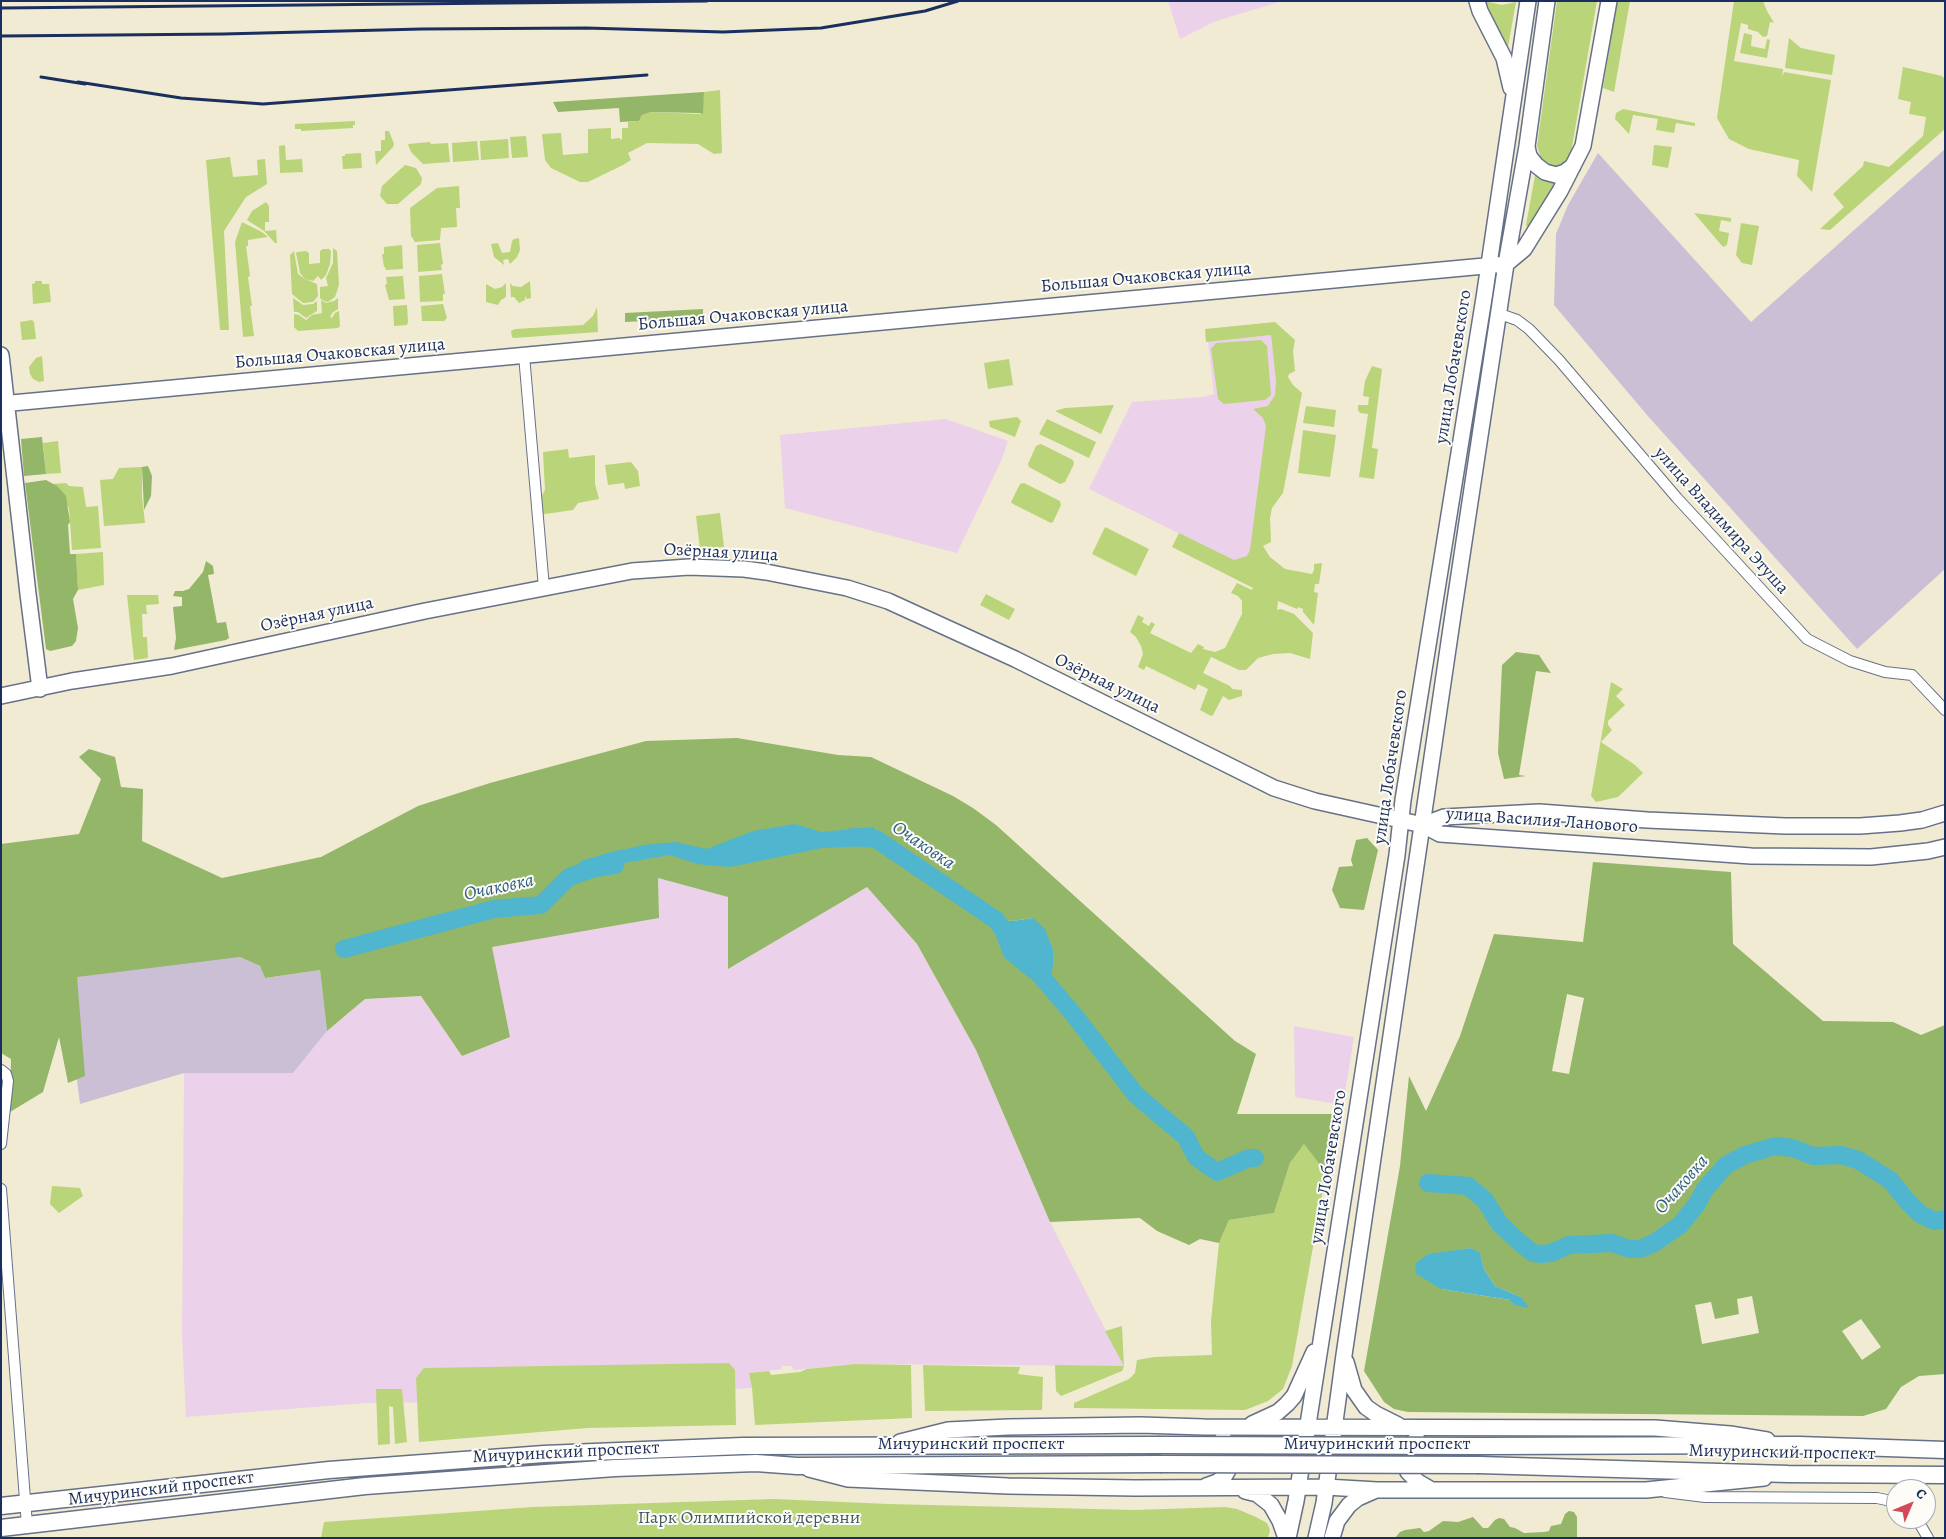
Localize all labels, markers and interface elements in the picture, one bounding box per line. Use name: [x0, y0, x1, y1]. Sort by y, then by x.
street label: Большая Очаковская улица: [1040, 258, 1252, 298]
street label: улица Лобачевского: [1431, 288, 1477, 446]
street label: Большая Очаковская улица: [637, 296, 849, 336]
street label: Большая Очаковская улица: [234, 334, 446, 374]
street label: улица Владимира Этуша: [1649, 443, 1793, 599]
street label: Озёрная улица: [663, 539, 779, 567]
street label: Озёрная улица: [259, 592, 375, 638]
street label: Озёрная улица: [1051, 649, 1163, 719]
street label: улица Лобачевского: [1369, 688, 1413, 846]
street label: улица Василия Ланового: [1445, 804, 1639, 838]
water label: Очаковка: [887, 817, 959, 875]
water label: Очаковка: [462, 869, 536, 907]
street label: улица Лобачевского: [1306, 1088, 1352, 1246]
water label: Очаковка: [1650, 1151, 1714, 1219]
street label: Мичуринский проспект: [877, 1434, 1065, 1456]
street label: Мичуринский проспект: [1283, 1434, 1471, 1456]
street label: Мичуринский проспект: [472, 1437, 660, 1469]
street label: Мичуринский проспект: [1688, 1441, 1876, 1465]
street label: Мичуринский проспект: [67, 1467, 255, 1511]
north arrow: [1886, 1479, 1936, 1529]
text: С: [1911, 1484, 1931, 1504]
park label: Парк Олимпийской деревни: [638, 1508, 860, 1530]

